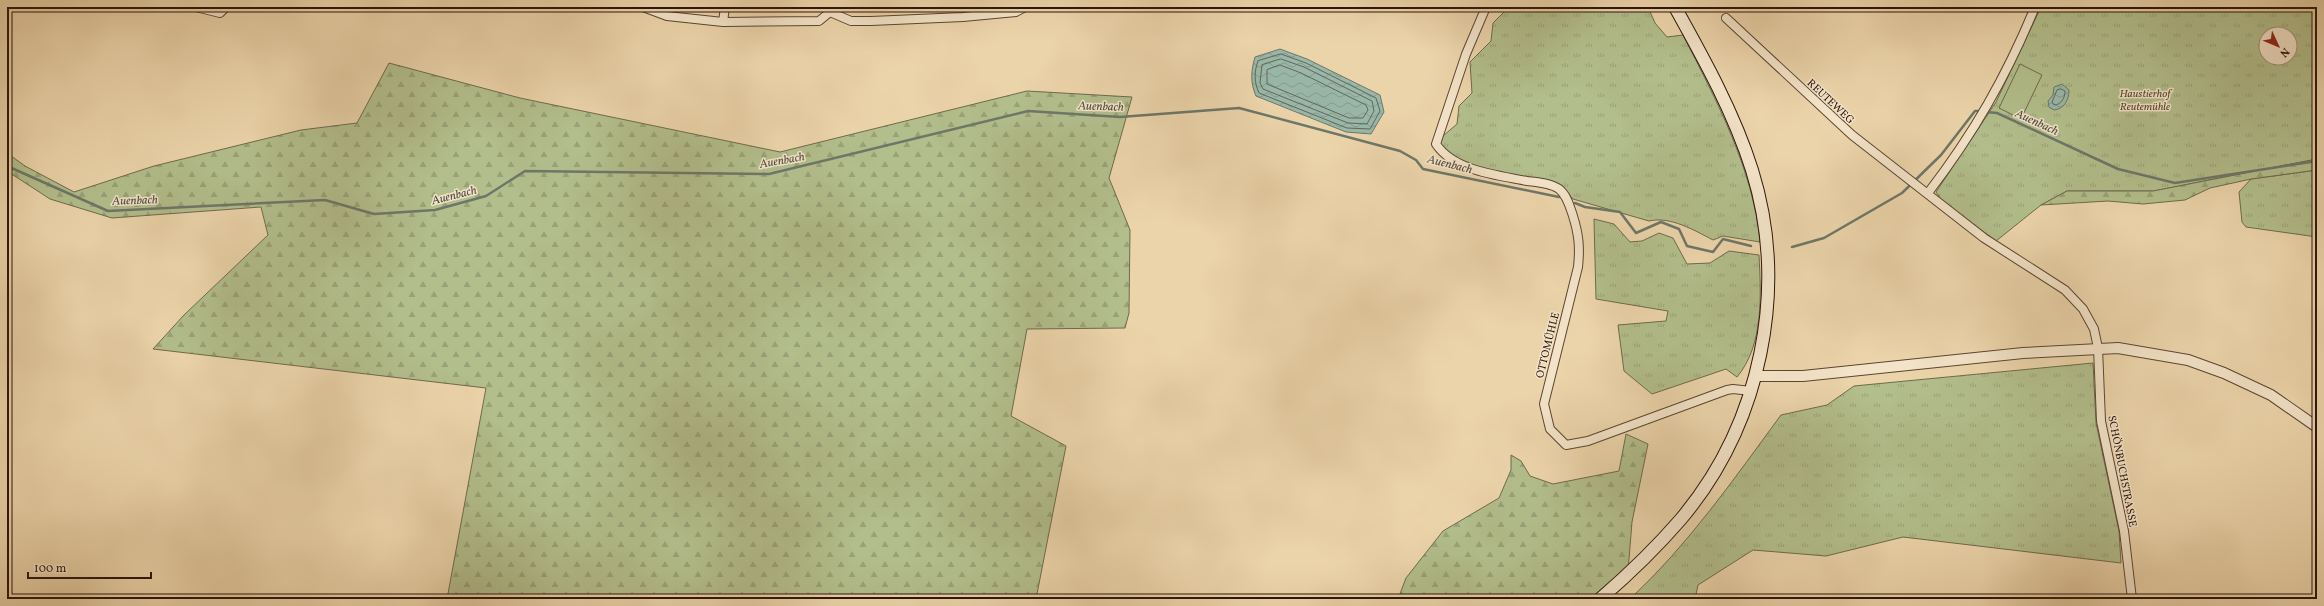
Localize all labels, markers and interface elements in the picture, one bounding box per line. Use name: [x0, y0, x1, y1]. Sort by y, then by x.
north arrow: [2258, 26, 2298, 66]
text: N: [2276, 44, 2292, 60]
street label: REUTEWEG: [1803, 76, 1857, 128]
park label: Haustierhof Reutemühle: [2119, 87, 2173, 115]
water label: Auenbach: [1077, 98, 1124, 116]
water label: Auenbach: [2012, 106, 2061, 140]
water label: Auenbach: [757, 149, 806, 173]
water label: Auenbach: [1425, 151, 1474, 178]
water label: Auenbach: [429, 183, 478, 210]
water label: Auenbach: [111, 192, 158, 210]
street label: OTTOMÜHLE: [1533, 310, 1564, 380]
street label: SCHÖNBUCHSTRASSE: [2103, 414, 2140, 529]
scale bar: [28, 554, 151, 580]
text: 100 m: [34, 561, 67, 577]

